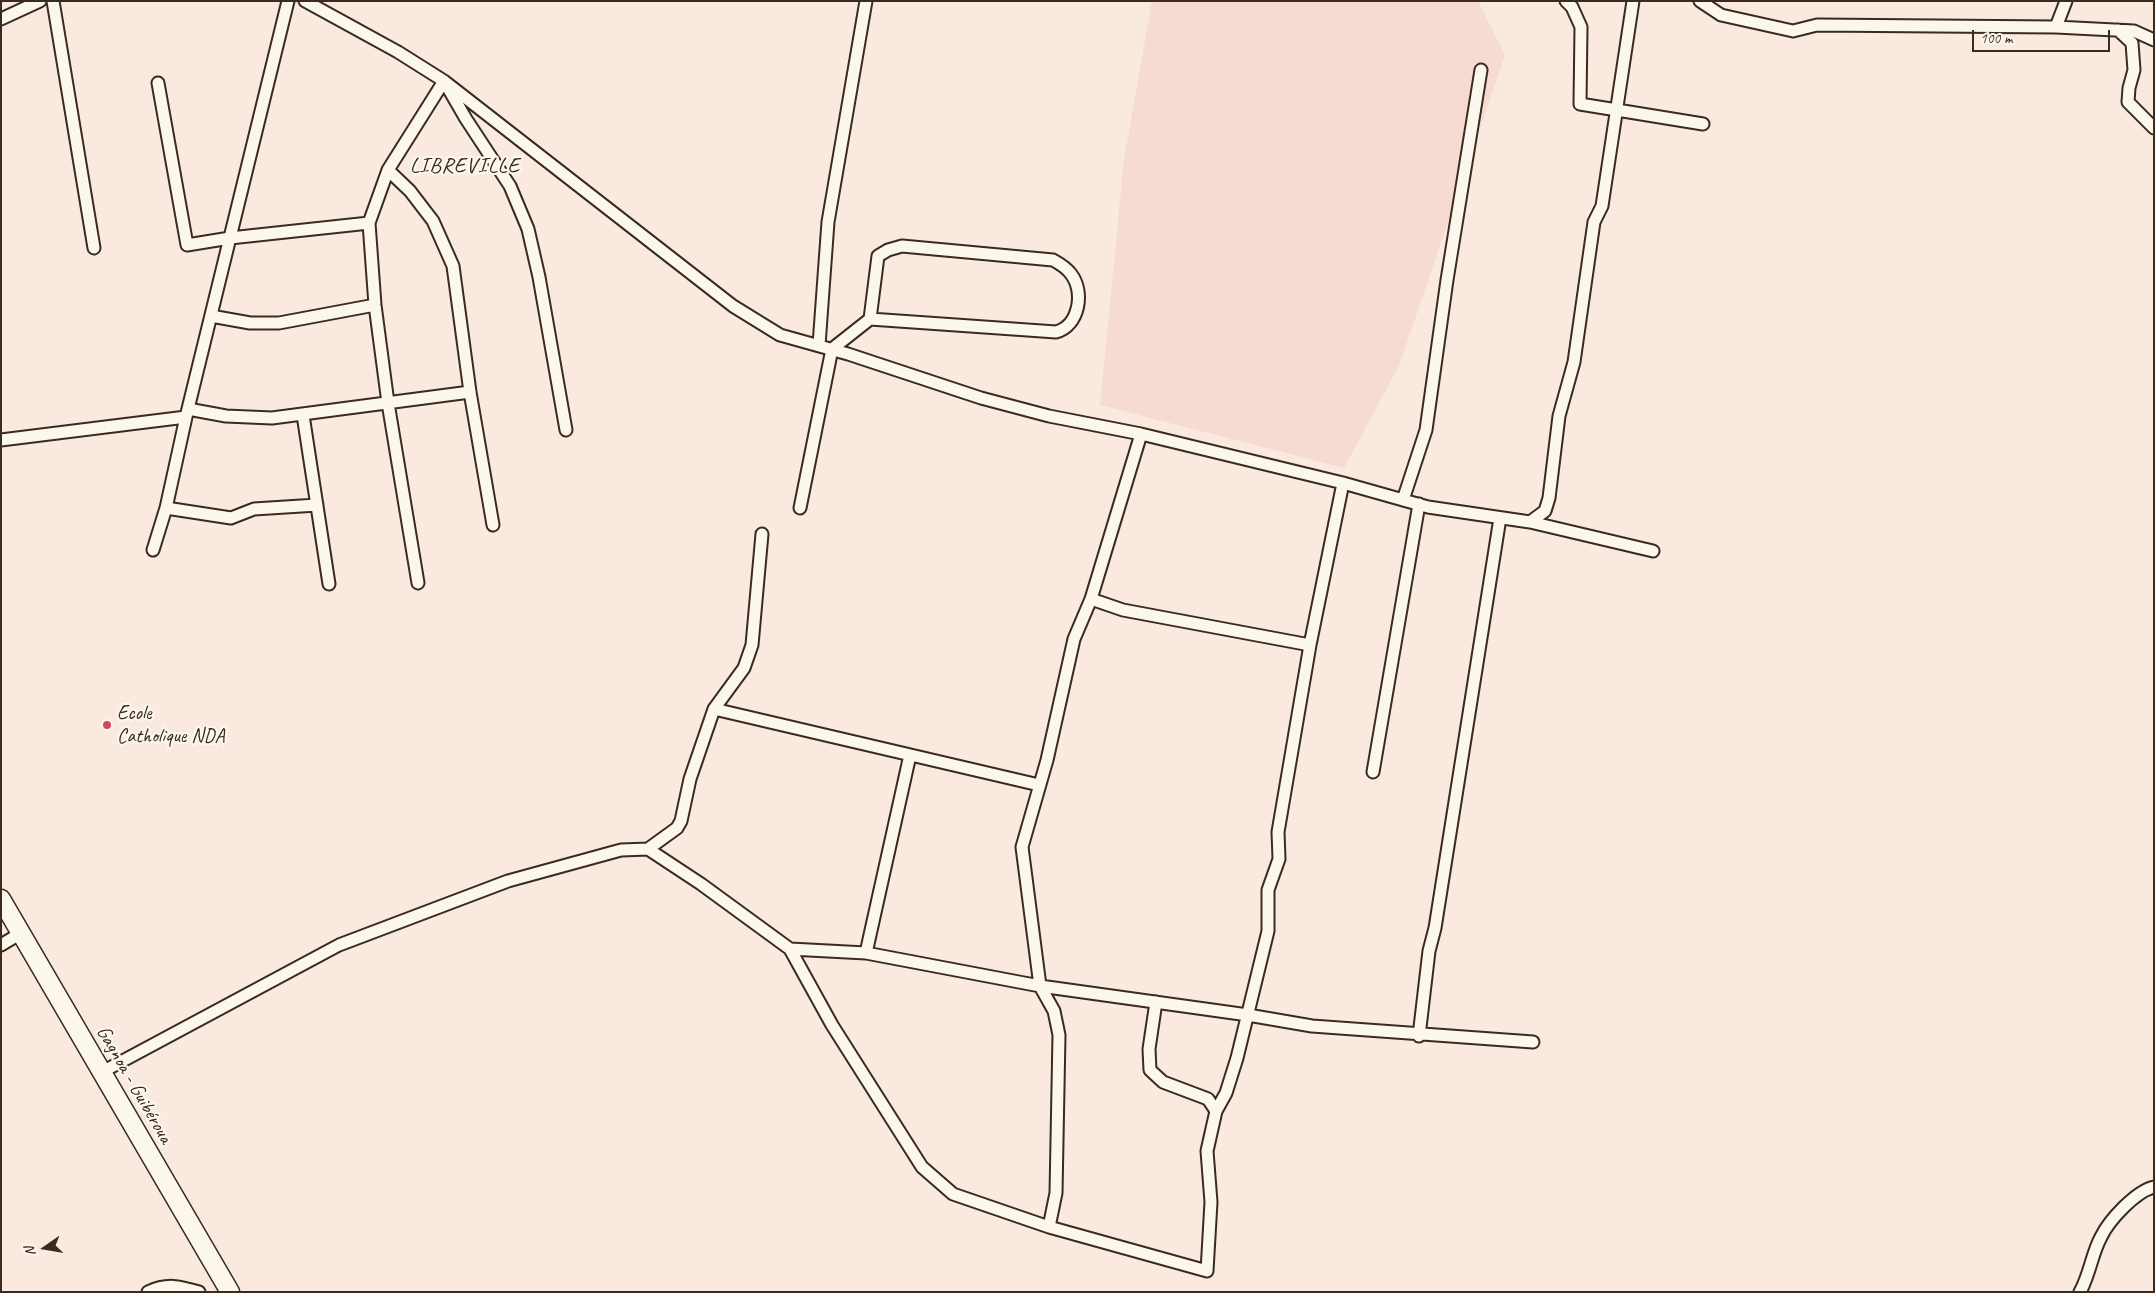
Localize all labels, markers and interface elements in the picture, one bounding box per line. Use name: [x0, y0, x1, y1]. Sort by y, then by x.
scale bar: [1975, 20, 2112, 52]
text: 100 m: [1980, 29, 2012, 48]
district label: LIBREVILLE: [409, 153, 521, 179]
place label: Ecole Catholique NDA: [117, 702, 225, 749]
marker: Ecole Catholique NDA: [101, 719, 113, 731]
street label: Gagnoa - Guibéroua: [91, 1022, 177, 1148]
north arrow: [20, 1223, 70, 1273]
text: N: [21, 1245, 39, 1258]

